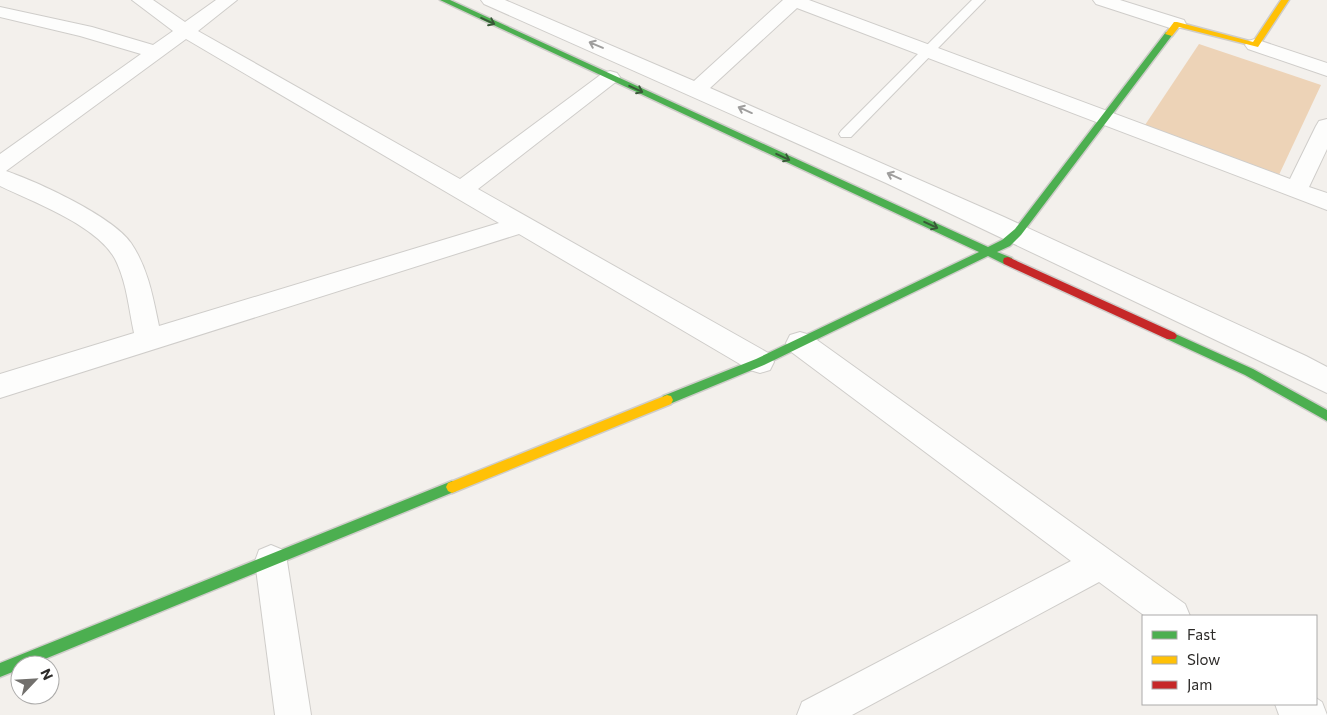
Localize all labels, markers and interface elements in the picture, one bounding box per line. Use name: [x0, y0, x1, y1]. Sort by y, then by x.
one-way arrow: [480, 16, 495, 26]
one-way arrow: [589, 40, 604, 50]
one-way arrow: [628, 85, 643, 94]
one-way arrow: [738, 104, 753, 114]
one-way arrow: [775, 153, 790, 162]
one-way arrow: [887, 171, 902, 181]
one-way arrow: [923, 220, 938, 230]
legend: [1142, 615, 1317, 705]
text: Fast: [1187, 625, 1216, 643]
text: Slow: [1187, 650, 1220, 668]
north arrow: [10, 655, 60, 705]
text: N: [37, 666, 57, 683]
text: Jam: [1187, 675, 1212, 693]

